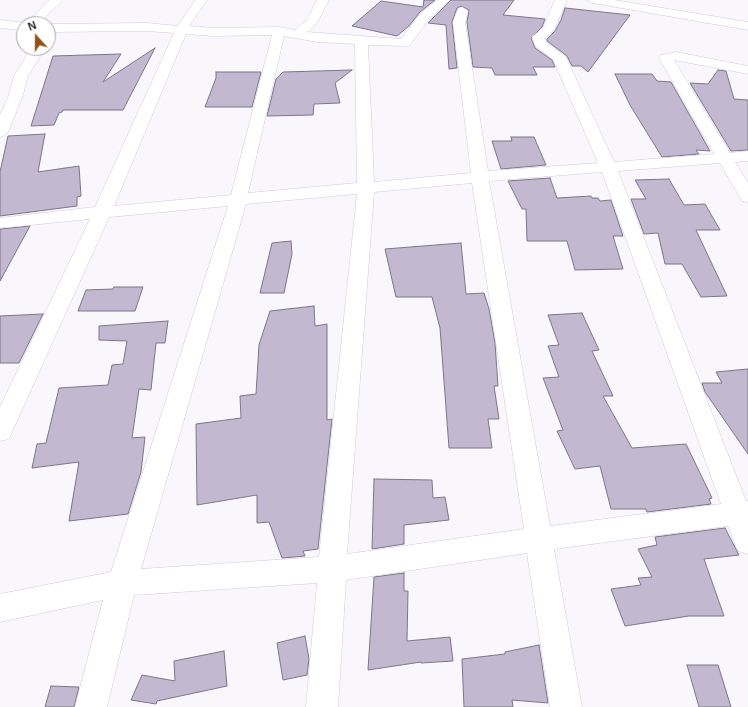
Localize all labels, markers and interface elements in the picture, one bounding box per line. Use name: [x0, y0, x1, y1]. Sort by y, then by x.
north arrow: [16, 16, 56, 56]
text: N: [26, 19, 38, 33]

